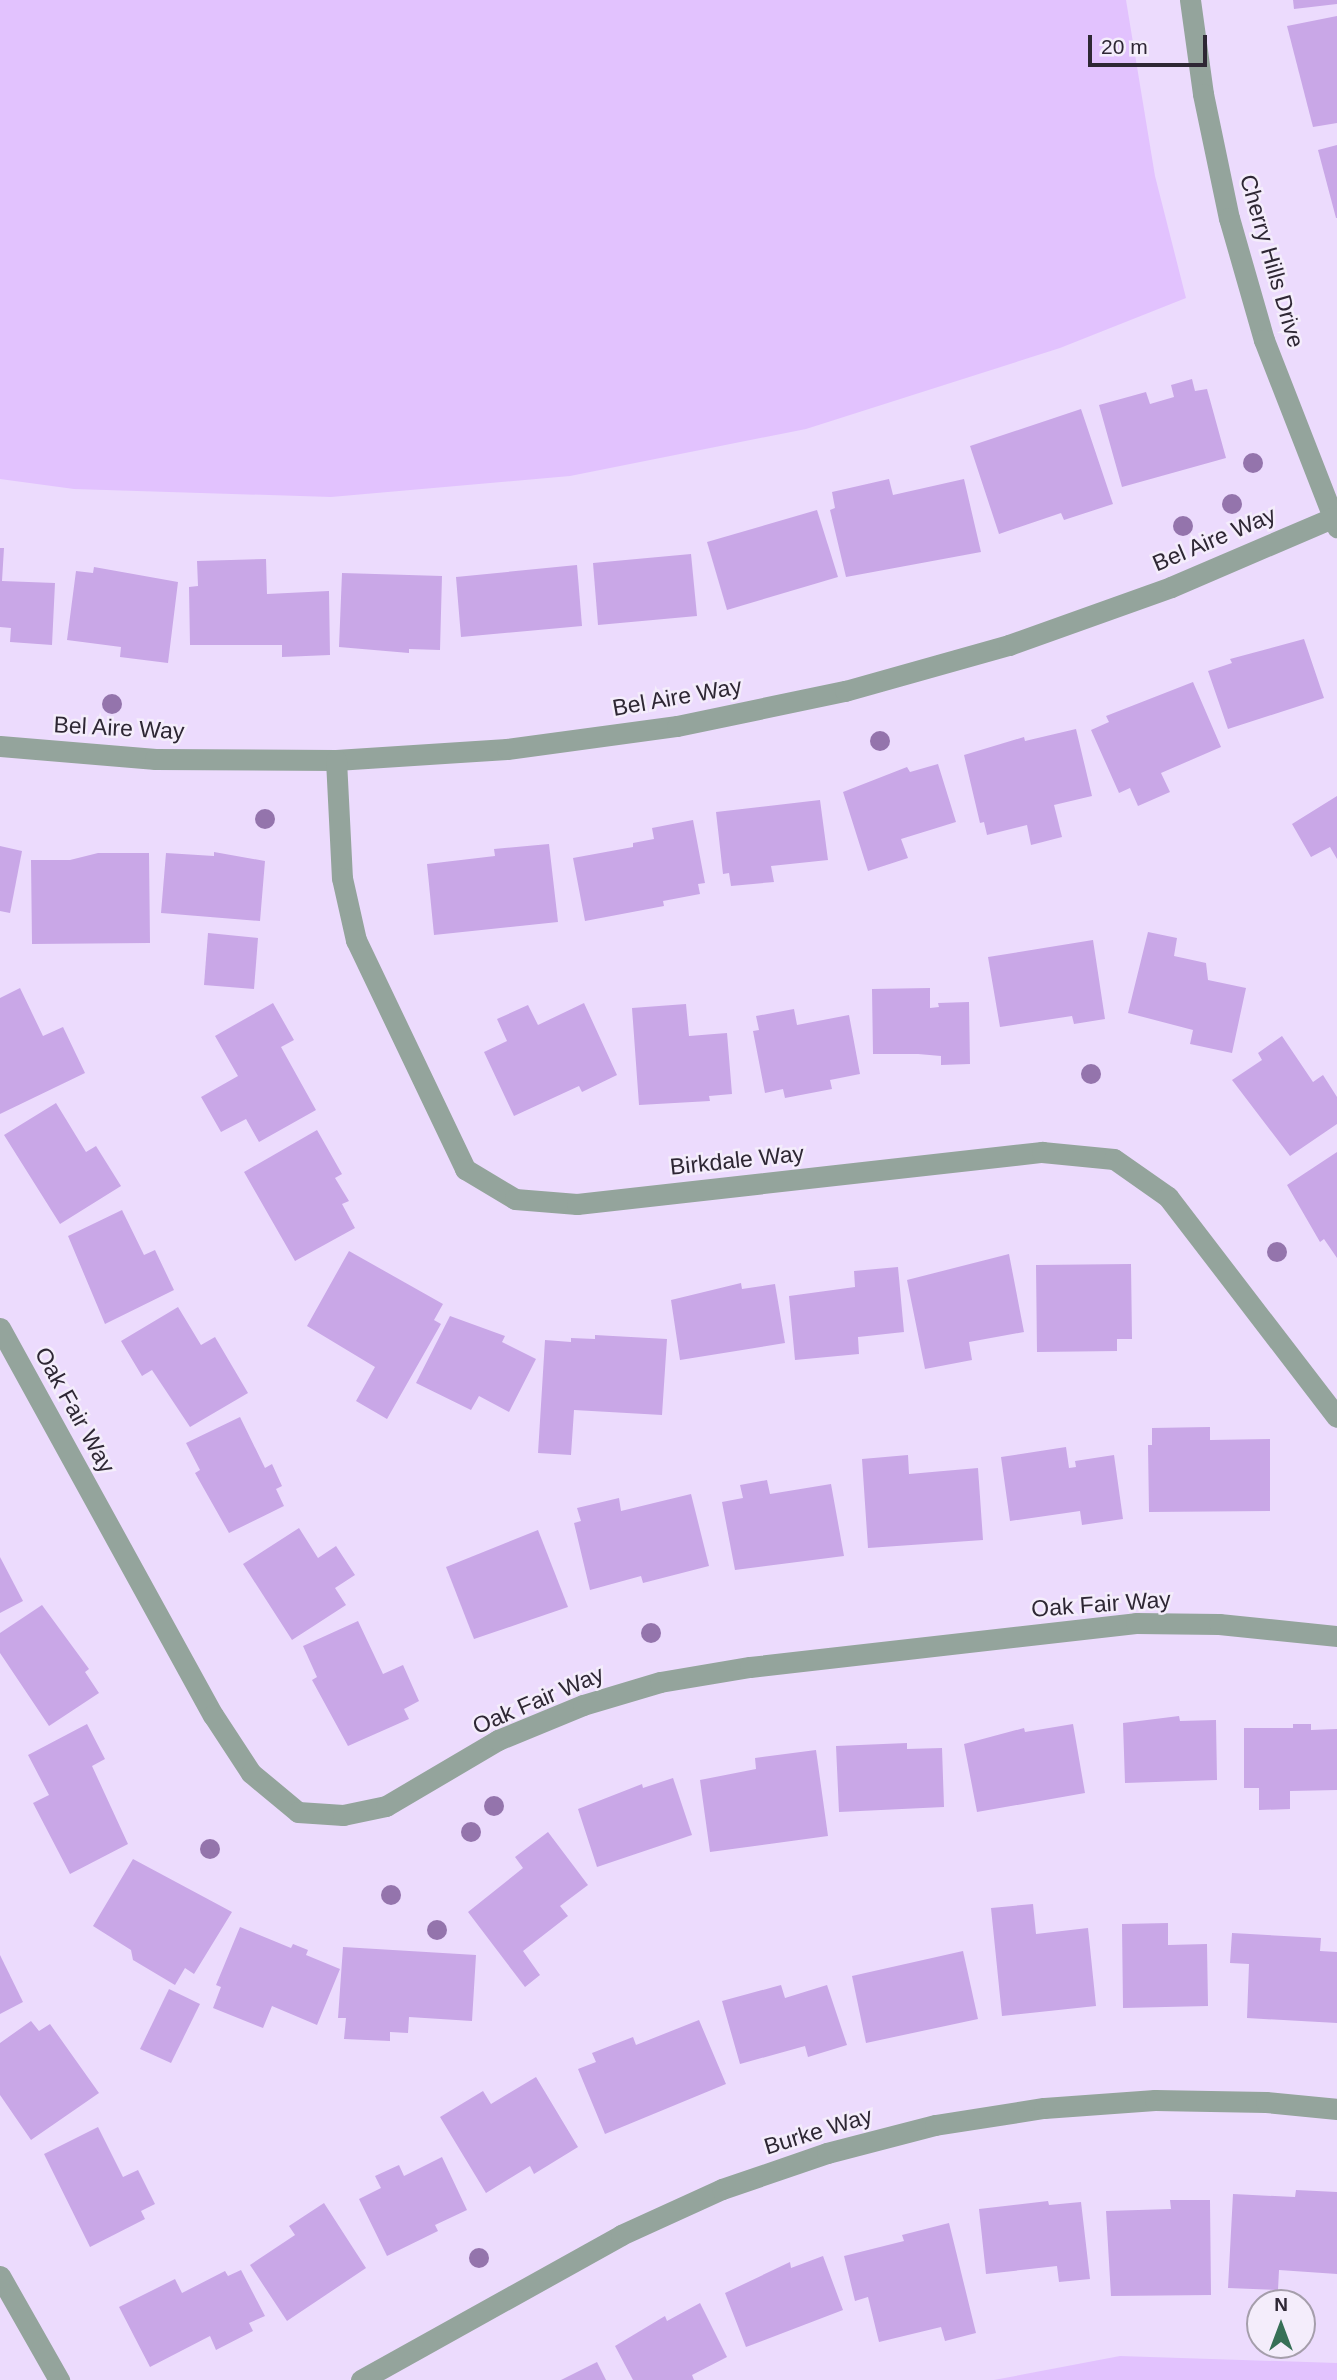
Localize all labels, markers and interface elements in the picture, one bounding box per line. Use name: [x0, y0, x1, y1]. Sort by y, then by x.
scale bar: [1092, 21, 1211, 65]
text: 20 m: [1101, 35, 1148, 58]
street label: Cherry Hills Drive: [1234, 171, 1310, 351]
street label: Bel Aire Way: [1148, 500, 1280, 578]
street label: Bel Aire Way: [610, 672, 744, 722]
street label: Bel Aire Way: [52, 711, 186, 745]
street label: Birkdale Way: [669, 1139, 805, 1181]
street label: Oak Fair Way: [29, 1342, 121, 1478]
street label: Oak Fair Way: [1030, 1585, 1172, 1623]
street label: Oak Fair Way: [468, 1660, 608, 1740]
street label: Burke Way: [761, 2101, 875, 2161]
north arrow: [1246, 2289, 1316, 2359]
text: N: [1274, 2294, 1288, 2315]

